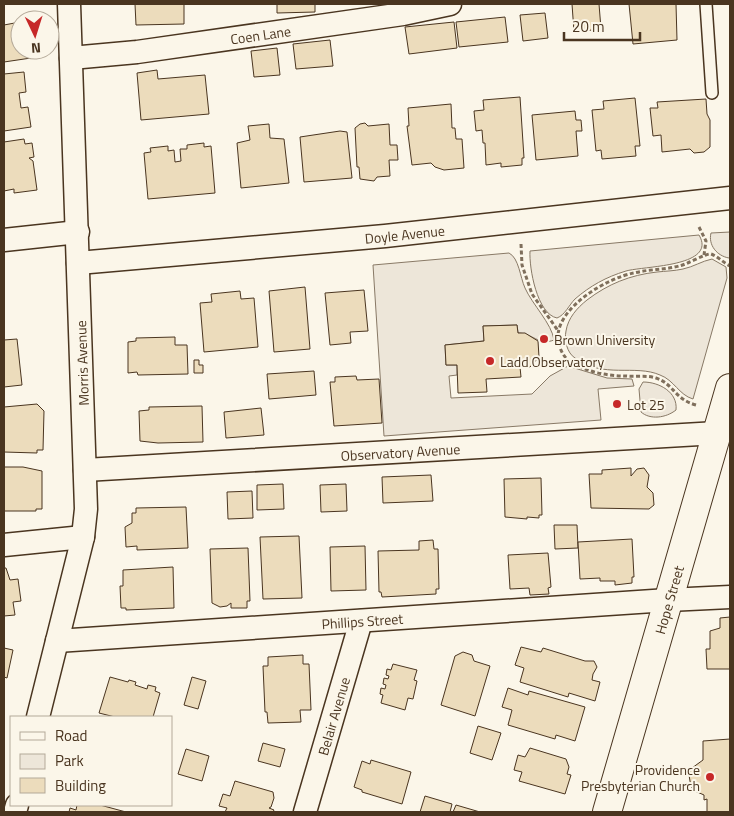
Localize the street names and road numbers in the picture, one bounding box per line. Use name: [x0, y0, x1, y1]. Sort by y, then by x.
street label: Coen Lane: [229, 20, 292, 49]
street label: Doyle Avenue: [364, 219, 446, 248]
street label: Morris Avenue: [70, 320, 94, 406]
street label: Observatory Avenue: [340, 438, 461, 466]
street label: Hope Street: [649, 563, 688, 637]
street label: Phillips Street: [321, 607, 404, 634]
street label: Belair Avenue: [312, 674, 355, 758]

